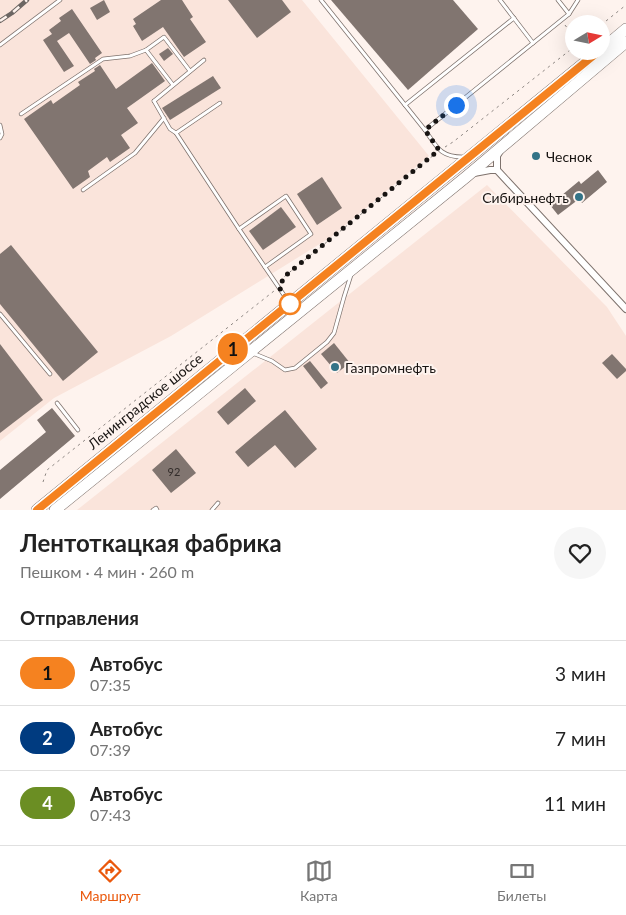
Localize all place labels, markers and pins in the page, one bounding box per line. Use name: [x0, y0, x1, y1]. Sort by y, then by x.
place label: Чеснок: [546, 148, 593, 165]
marker: Чеснок: [530, 150, 542, 162]
place label: Сибирьнефть: [482, 189, 569, 206]
marker: Сибирьнефть: [573, 191, 585, 203]
unlabelled marker: [279, 293, 301, 315]
place label: Газпромнефть: [345, 359, 436, 376]
marker: Газпромнефть: [329, 361, 341, 373]

